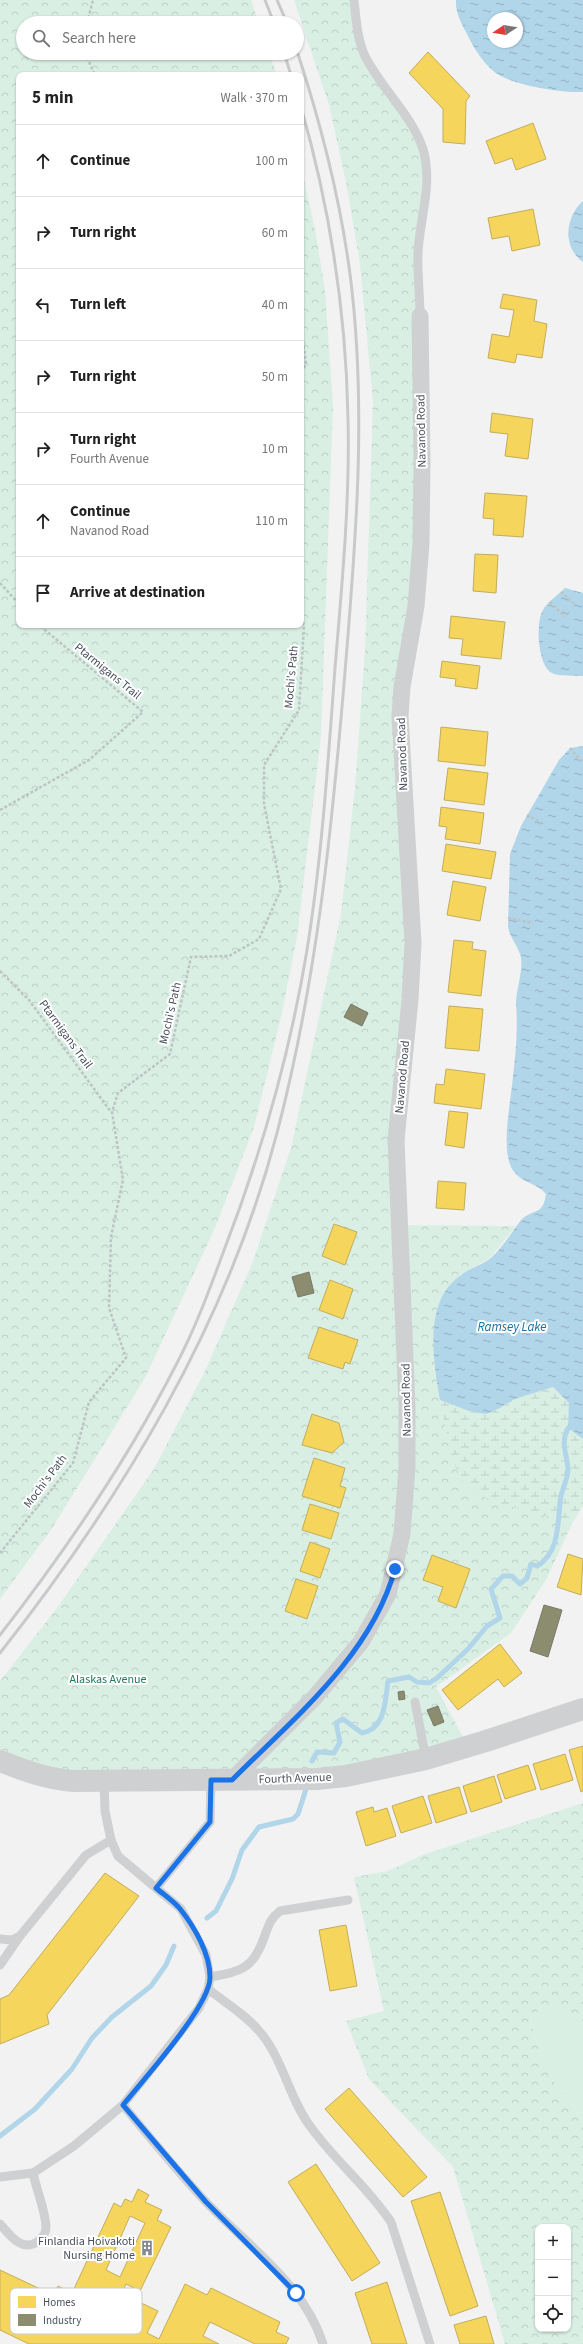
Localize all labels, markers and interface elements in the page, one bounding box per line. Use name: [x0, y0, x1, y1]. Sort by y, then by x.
north arrow: [487, 12, 523, 48]
search box: [16, 16, 304, 60]
icon: search: [30, 27, 52, 49]
text: Search here: [62, 28, 136, 49]
text: 5 min: [32, 86, 73, 110]
text: Walk · 370 m: [220, 89, 288, 107]
icon: ahead: [32, 150, 54, 172]
text: Continue: [70, 150, 130, 171]
text: 100 m: [255, 152, 288, 170]
icon: right: [32, 222, 54, 244]
text: Turn right: [70, 222, 136, 243]
text: 60 m: [262, 224, 288, 242]
icon: left: [32, 294, 54, 316]
text: Turn left: [70, 294, 126, 315]
text: 40 m: [262, 296, 288, 314]
icon: right: [32, 366, 54, 388]
text: Turn right: [70, 366, 136, 387]
text: 50 m: [262, 368, 288, 386]
street label: Navanod Road: [412, 394, 431, 468]
text: Turn right: [70, 429, 136, 450]
icon: right: [32, 438, 54, 460]
text: 10 m: [262, 440, 288, 458]
text: Fourth Avenue: [70, 450, 149, 468]
text: Continue: [70, 501, 130, 522]
icon: ahead: [32, 510, 54, 532]
text: 110 m: [255, 512, 288, 530]
text: Navanod Road: [70, 522, 149, 540]
icon: arrive: [32, 582, 54, 604]
text: Arrive at destination: [70, 582, 205, 603]
street label: Ptarmigans Trail: [71, 639, 145, 704]
street label: Mochi's Path: [280, 645, 303, 709]
street label: Navanod Road: [393, 717, 412, 791]
street label: Mochi's Path: [155, 980, 186, 1046]
street label: Ptarmigans Trail: [35, 996, 96, 1072]
street label: Navanod Road: [391, 1040, 414, 1114]
water label: Ramsey Lake: [477, 1318, 547, 1336]
street label: Navanod Road: [397, 1363, 416, 1437]
street label: Mochi's Path: [20, 1451, 71, 1512]
route end: [386, 1560, 404, 1578]
park label: Alaskas Avenue: [70, 1671, 147, 1688]
street label: Fourth Avenue: [258, 1769, 332, 1788]
map controls: [535, 2224, 571, 2332]
button: +: [535, 2224, 571, 2260]
place label: Finlandia Hoivakoti Nursing Home: [38, 2233, 135, 2264]
building icon: Finlandia Hoivakoti Nursing Home: [138, 2239, 156, 2257]
button: −: [535, 2260, 571, 2296]
route start: [287, 2284, 305, 2302]
legend: [10, 2288, 142, 2334]
text: Homes: [43, 2295, 76, 2310]
button: locate: [535, 2296, 571, 2332]
text: Industry: [43, 2313, 81, 2328]

